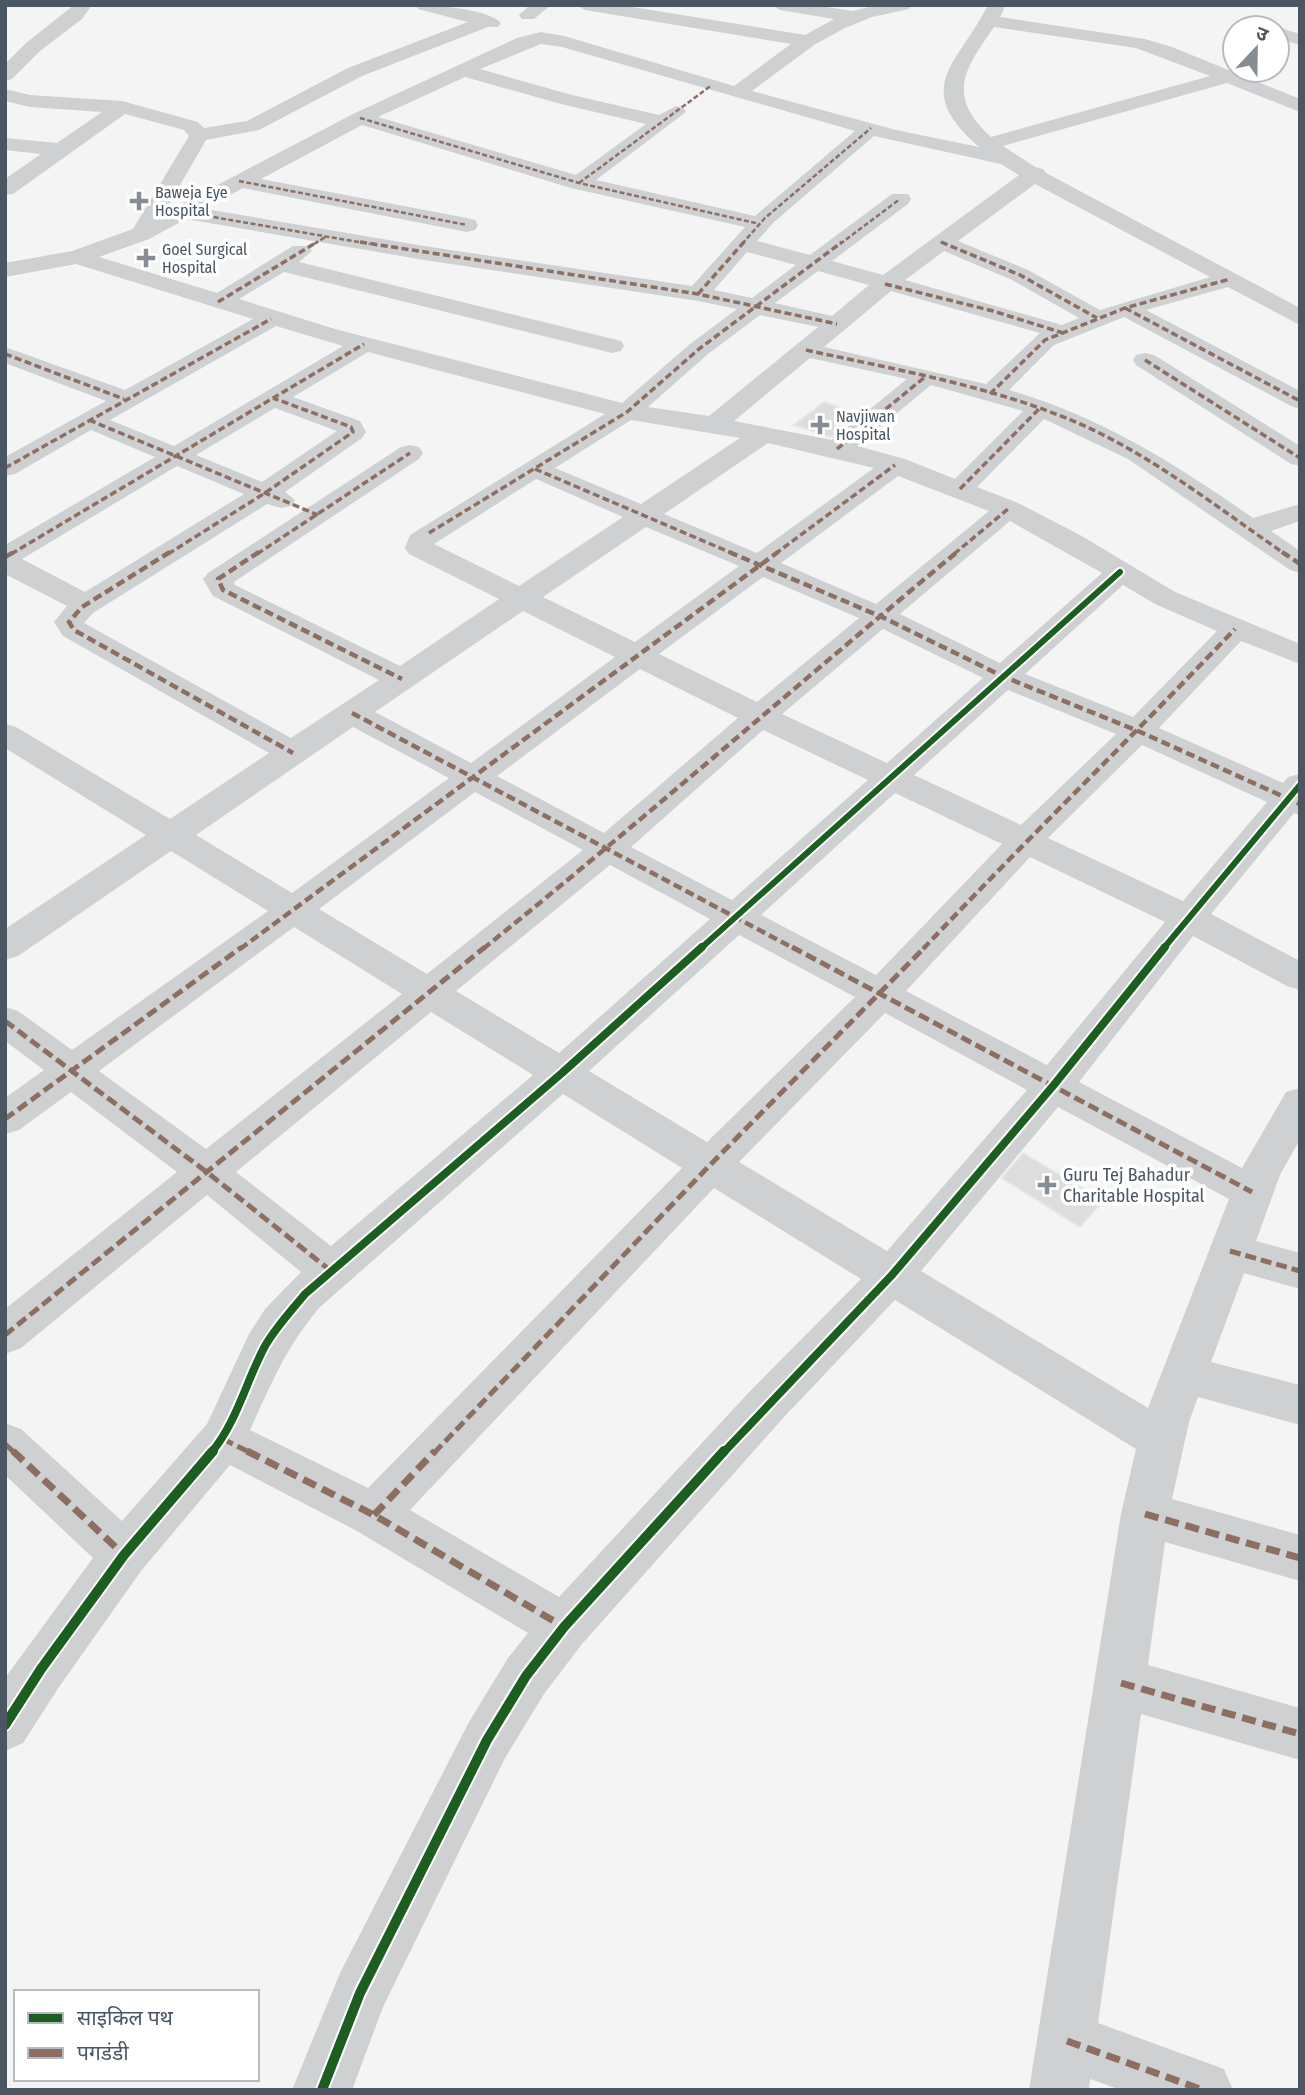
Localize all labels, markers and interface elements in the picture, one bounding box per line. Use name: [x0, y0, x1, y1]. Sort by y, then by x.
north arrow: [1221, 14, 1291, 84]
text: उ: [1253, 21, 1272, 47]
place label: Baweja Eye Hospital: [155, 183, 228, 220]
marker: Baweja Eye Hospital: [129, 191, 149, 211]
place label: Goel Surgical Hospital: [162, 240, 247, 277]
marker: Goel Surgical Hospital: [136, 248, 156, 268]
place label: Navjiwan Hospital: [836, 407, 895, 444]
marker: Navjiwan Hospital: [810, 415, 830, 435]
place label: Guru Tej Bahadur Charitable Hospital: [1063, 1164, 1205, 1207]
marker: Guru Tej Bahadur Charitable Hospital: [1037, 1175, 1057, 1195]
legend: [14, 1990, 259, 2081]
text: साइकिल पथ: [77, 2005, 174, 2031]
text: पगडंडी: [77, 2040, 129, 2066]

